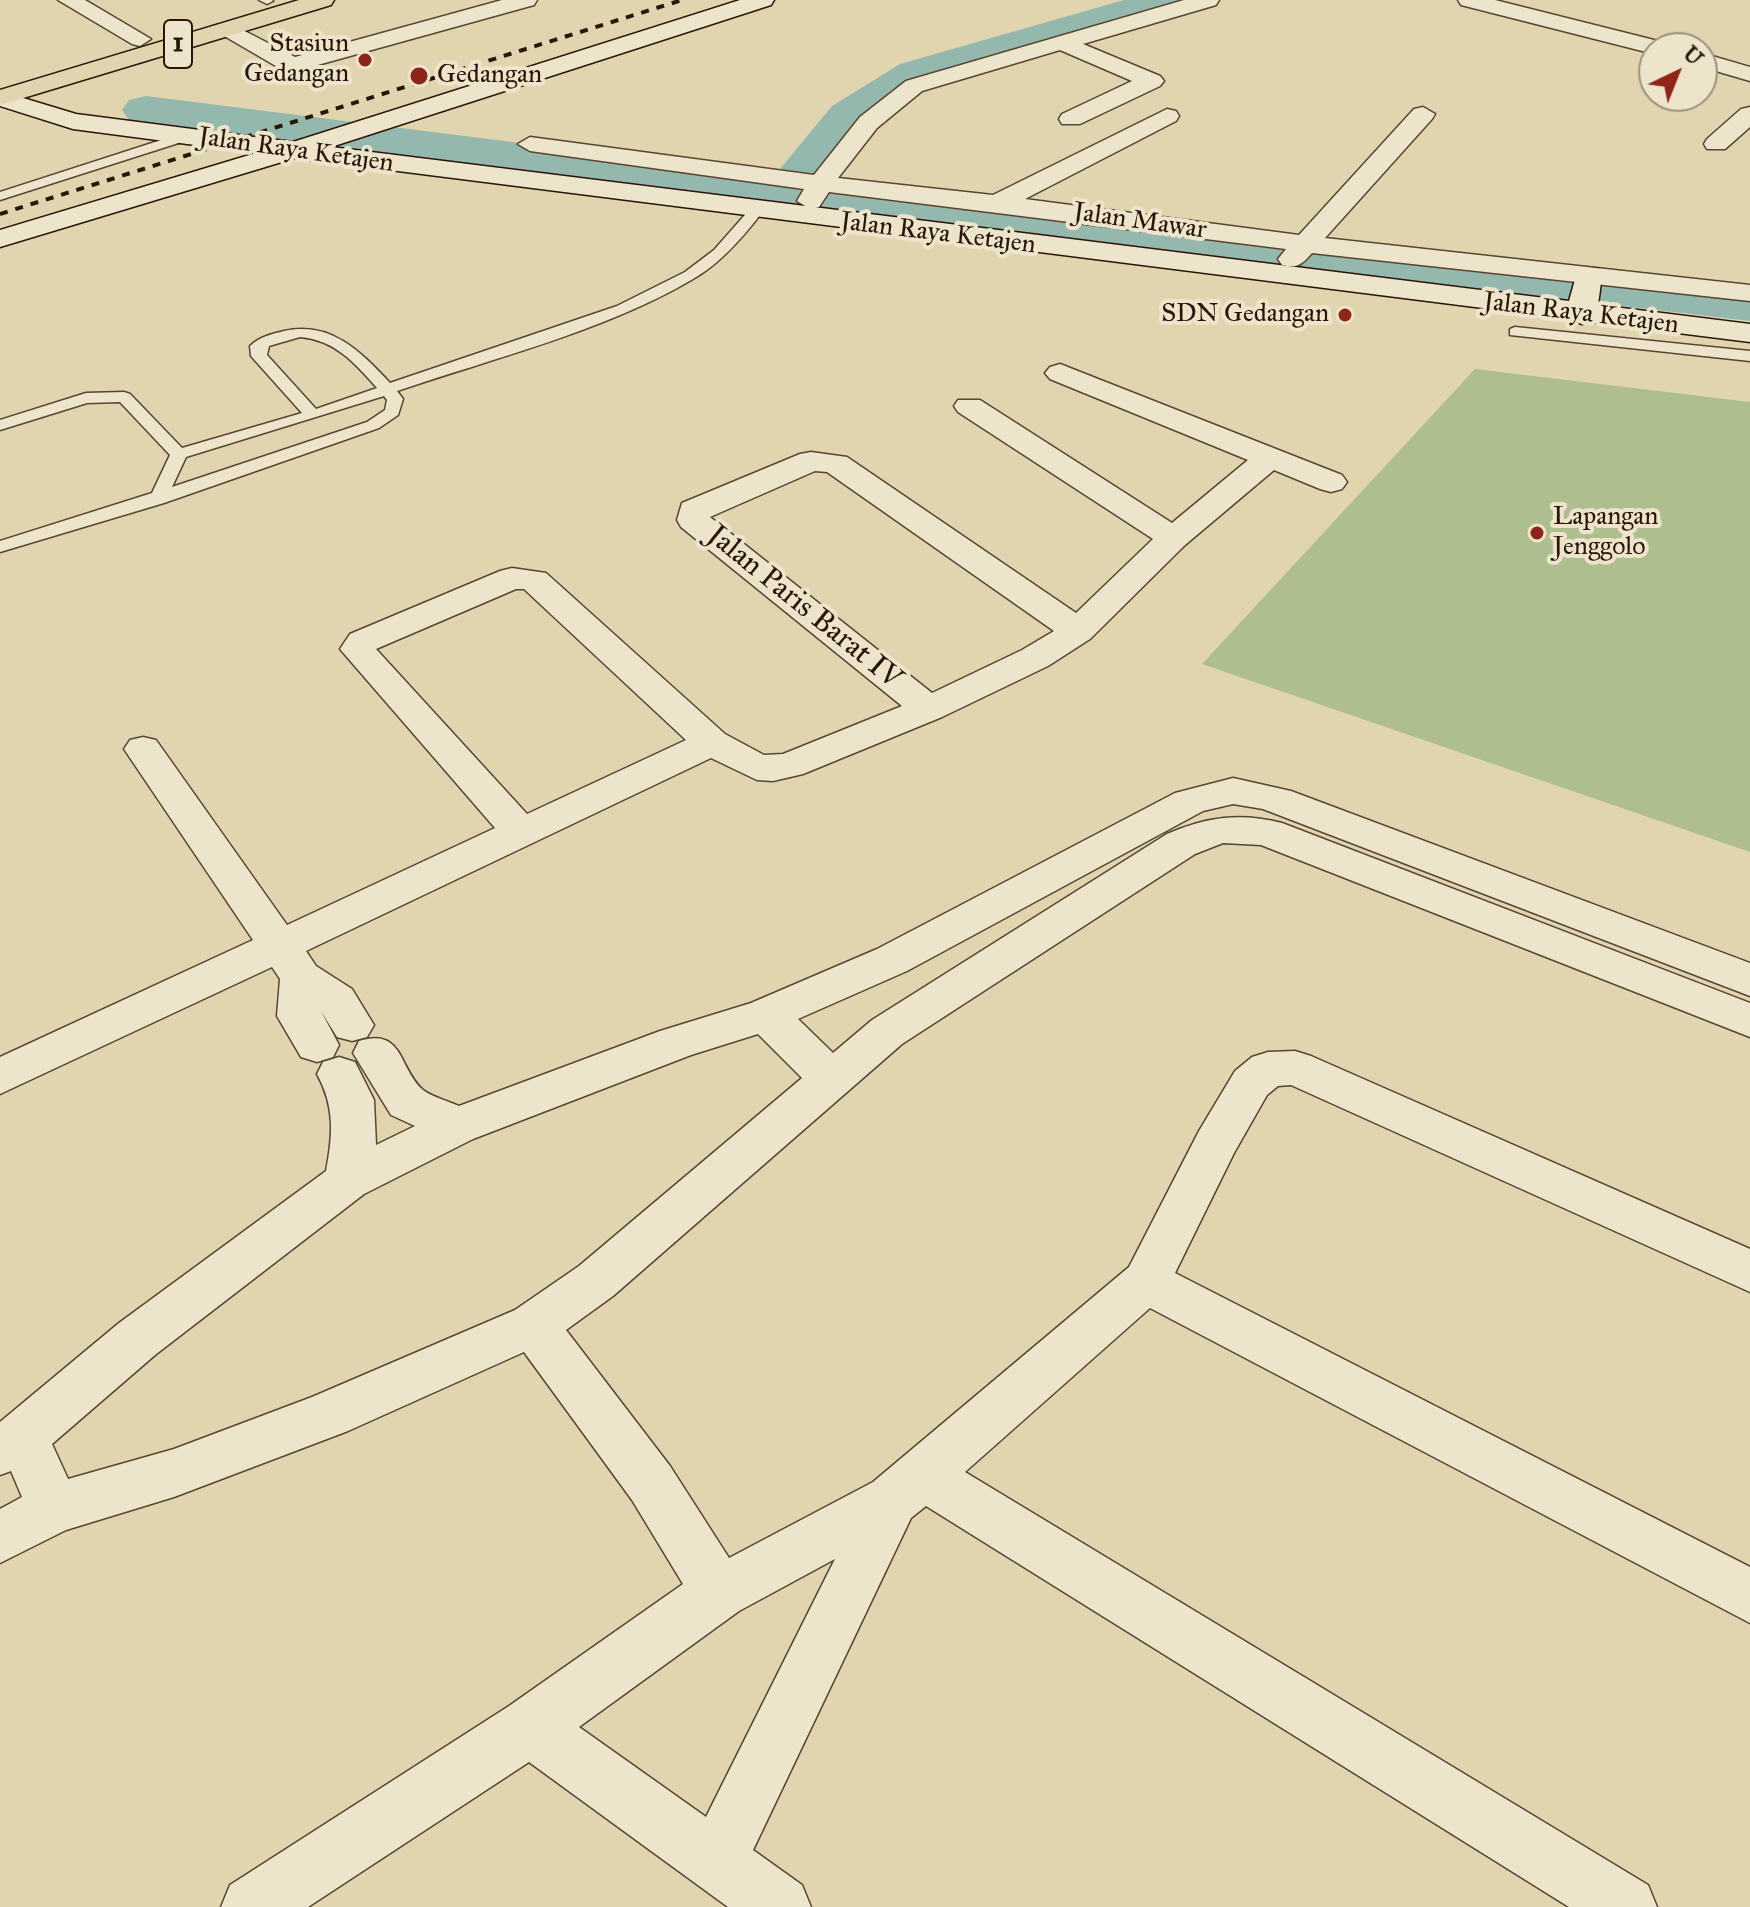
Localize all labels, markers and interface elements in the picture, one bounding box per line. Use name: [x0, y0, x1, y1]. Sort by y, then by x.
road number: 1: [164, 20, 192, 68]
place label: Stasiun Gedangan: [244, 29, 349, 90]
north arrow: [1638, 32, 1718, 112]
text: U: [1678, 40, 1709, 71]
marker: Stasiun Gedangan: [356, 51, 374, 69]
place label: Gedangan: [437, 60, 542, 92]
marker: Gedangan: [408, 65, 430, 87]
street label: Jalan Raya Ketajen: [196, 122, 396, 180]
street label: Jalan Mawar: [1072, 197, 1208, 247]
street label: Jalan Raya Ketajen: [839, 207, 1037, 261]
street label: Jalan Raya Ketajen: [1482, 287, 1680, 341]
place label: SDN Gedangan: [1161, 299, 1329, 331]
marker: SDN Gedangan: [1336, 306, 1354, 324]
place label: Lapangan Jenggolo: [1553, 502, 1658, 564]
street label: Jalan Paris Barat IV: [699, 518, 909, 698]
marker: Lapangan Jenggolo: [1528, 524, 1546, 542]

